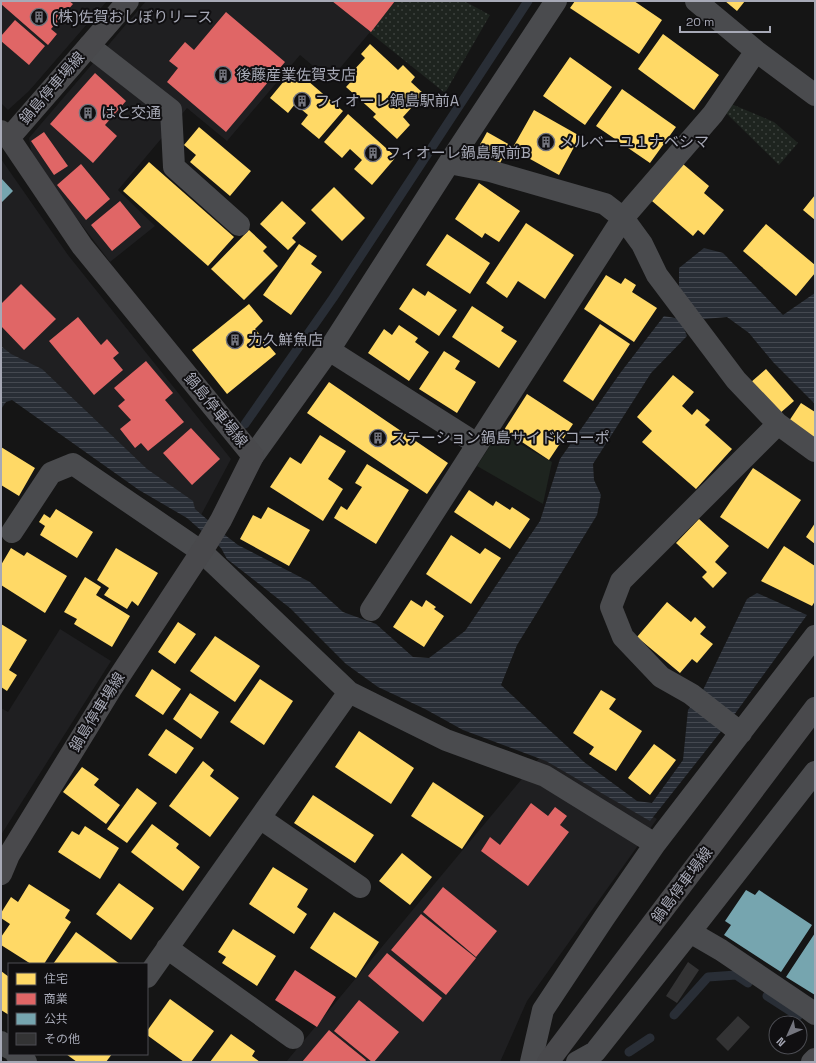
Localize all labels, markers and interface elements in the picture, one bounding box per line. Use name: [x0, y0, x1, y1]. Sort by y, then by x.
building icon: (株)佐賀おしぼりリース: [29, 7, 49, 27]
place label: (株)佐賀おしぼりリース: [52, 7, 213, 27]
scale bar: [680, 8, 770, 34]
text: 20 m: [686, 14, 714, 30]
street label: 鍋島停車場線: [15, 47, 88, 128]
building icon: 後藤産業佐賀支店: [213, 65, 233, 85]
place label: 後藤産業佐賀支店: [236, 65, 356, 84]
building icon: フィオーレ鍋島駅前A: [292, 91, 312, 111]
place label: フィオーレ鍋島駅前A: [315, 91, 460, 110]
building icon: はと交通: [78, 103, 98, 123]
place label: はと交通: [101, 103, 161, 122]
building icon: メルベーユ１ナベシマ: [536, 132, 556, 152]
place label: メルベーユ１ナベシマ: [559, 132, 709, 151]
building icon: フィオーレ鍋島駅前B: [363, 143, 383, 163]
place label: フィオーレ鍋島駅前B: [386, 143, 531, 162]
building icon: 力久鮮魚店: [225, 330, 245, 350]
place label: 力久鮮魚店: [248, 330, 323, 349]
street label: 鍋島停車場線: [181, 369, 252, 451]
building icon: ステーション鍋島サイドKコーポ: [368, 428, 388, 448]
place label: ステーション鍋島サイドKコーポ: [391, 428, 610, 447]
street label: 鍋島停車場線: [65, 669, 128, 755]
street label: 鍋島停車場線: [647, 843, 716, 926]
legend: [8, 963, 148, 1055]
text: 住宅: [44, 971, 68, 987]
text: 商業: [44, 991, 68, 1007]
text: 公共: [44, 1011, 68, 1027]
north arrow: [768, 1015, 808, 1055]
text: その他: [44, 1031, 80, 1047]
text: N: [773, 1035, 788, 1050]

